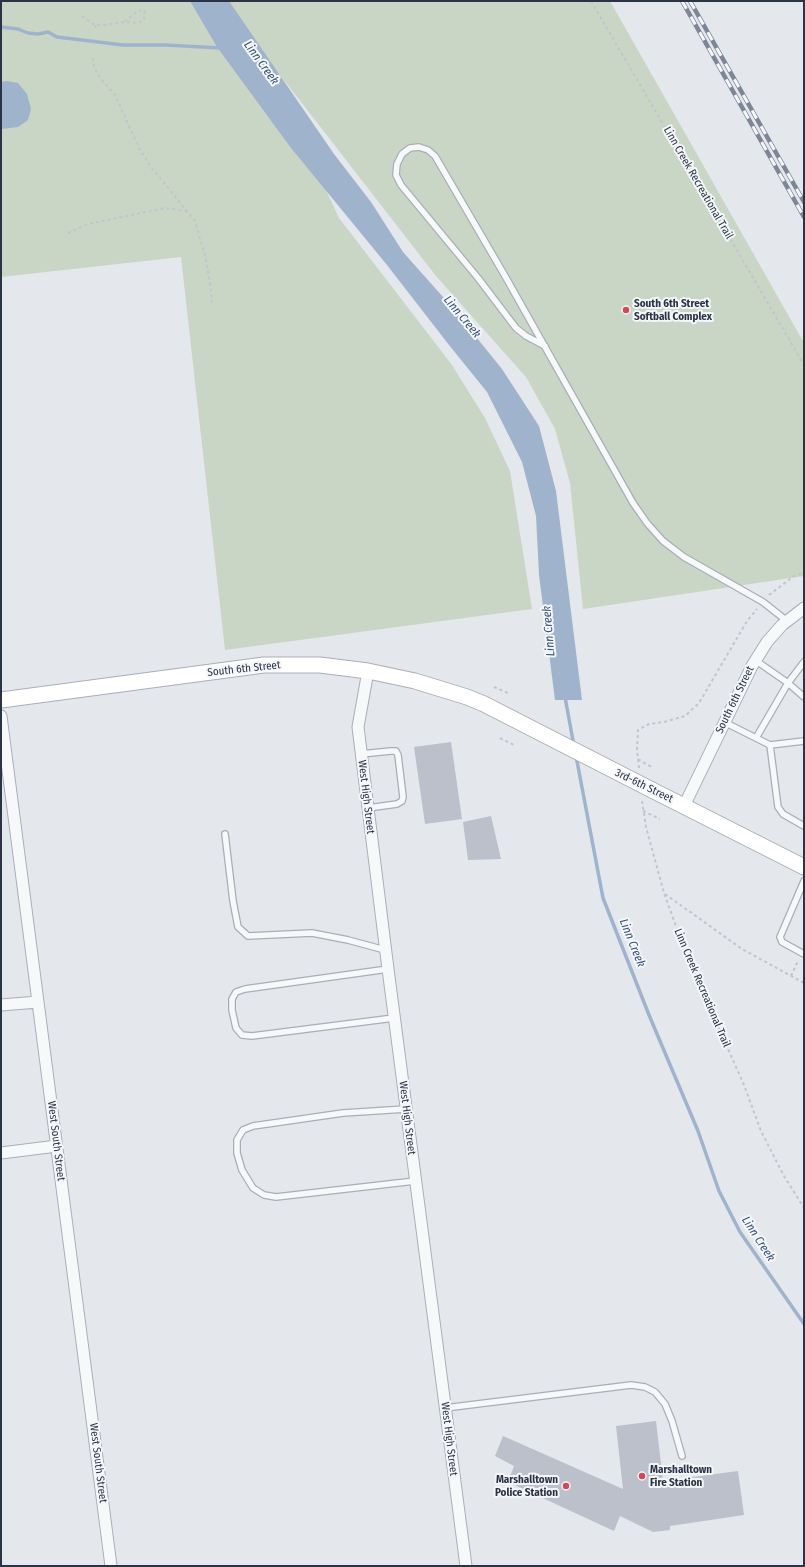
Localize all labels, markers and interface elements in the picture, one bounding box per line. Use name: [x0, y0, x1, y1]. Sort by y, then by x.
water label: Linn Creek: [240, 38, 282, 88]
street label: Linn Creek Recreational Trail: [660, 124, 736, 242]
water label: Linn Creek: [440, 293, 484, 341]
place label: South 6th Street Softball Complex: [634, 297, 712, 323]
marker: South 6th Street Softball Complex: [621, 305, 631, 315]
water label: Linn Creek: [540, 605, 558, 657]
street label: South 6th Street: [207, 659, 281, 679]
street label: South 6th Street: [713, 664, 757, 736]
street label: West High Street: [355, 759, 377, 835]
street label: 3rd-6th Street: [613, 766, 675, 806]
water label: Linn Creek: [616, 917, 648, 969]
street label: Linn Creek Recreational Trail: [671, 927, 733, 1049]
street label: West High Street: [396, 1080, 418, 1156]
street label: West South Street: [45, 1100, 67, 1182]
water label: Linn Creek: [738, 1214, 778, 1264]
street label: West High Street: [438, 1401, 460, 1477]
street label: West South Street: [87, 1422, 109, 1504]
place label: Marshalltown Fire Station: [650, 1463, 712, 1489]
marker: Marshalltown Fire Station: [637, 1471, 647, 1481]
place label: Marshalltown Police Station: [495, 1473, 558, 1499]
marker: Marshalltown Police Station: [561, 1481, 571, 1491]

